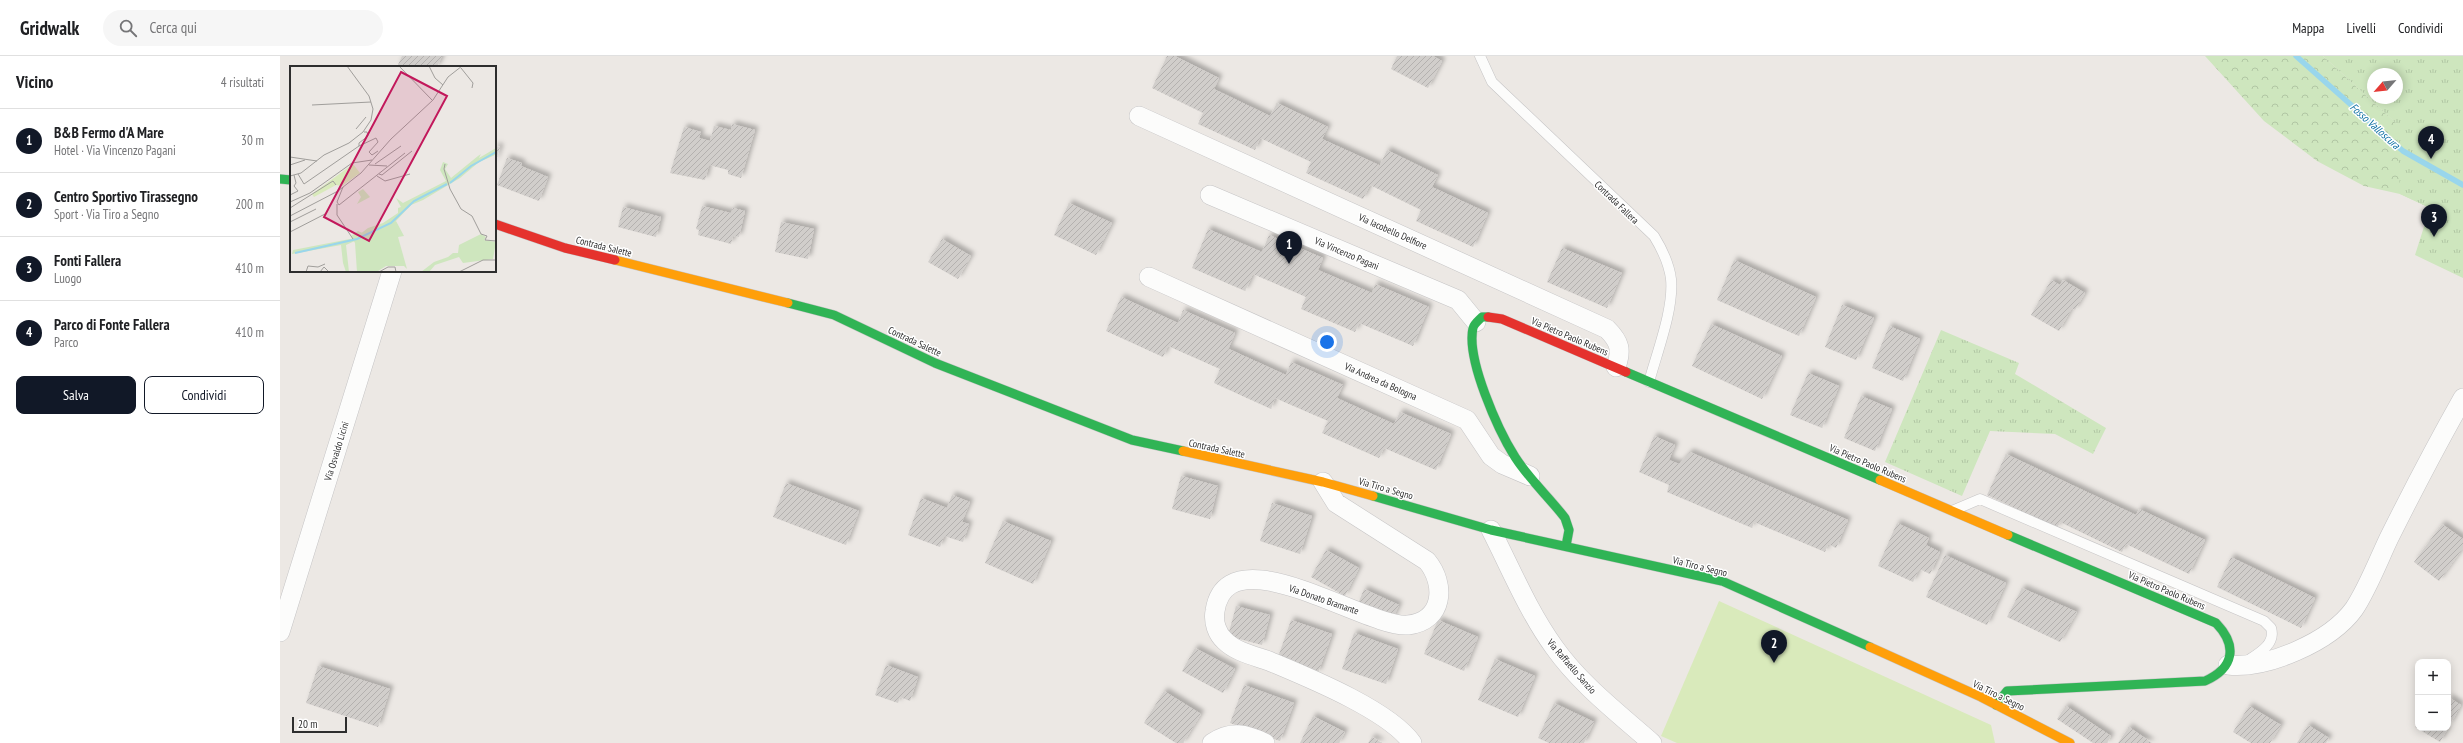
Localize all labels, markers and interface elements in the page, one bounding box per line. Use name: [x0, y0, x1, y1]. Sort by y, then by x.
search box: [103, 10, 383, 46]
text: Gridwalk: [20, 16, 79, 40]
icon: search: [117, 17, 139, 39]
text: Cerca qui: [149, 18, 197, 37]
text: Mappa: [2292, 19, 2324, 37]
text: Livelli: [2346, 19, 2376, 37]
text: Condividi: [2398, 19, 2443, 37]
inset map: [290, 66, 496, 272]
north arrow: [2367, 68, 2403, 104]
text: Vicino: [16, 71, 53, 93]
text: 4 risultati: [221, 74, 264, 91]
water label: Fosso Valloscura: [2347, 100, 2403, 152]
text: B&B Fermo d'A Mare: [54, 123, 164, 142]
pin: 4: [2418, 126, 2444, 159]
text: 1: [26, 132, 32, 149]
text: 30 m: [241, 132, 264, 149]
text: Hotel · Via Vincenzo Pagani: [54, 142, 176, 159]
street label: Contrada Fallera: [1592, 178, 1642, 227]
text: Centro Sportivo Tirassegno: [54, 187, 198, 206]
text: 2: [26, 196, 32, 213]
text: 200 m: [235, 196, 264, 213]
pin: 3: [2421, 204, 2447, 237]
text: Sport · Via Tiro a Segno: [54, 206, 159, 223]
street label: Via Iacobello Delfiore: [1356, 210, 1429, 252]
pin: 1: [1276, 231, 1302, 264]
street label: Contrada Salette: [575, 233, 633, 260]
street label: Via Vincenzo Pagani: [1312, 234, 1381, 273]
text: Fonti Fallera: [54, 251, 121, 270]
text: 3: [26, 260, 32, 277]
text: 410 m: [235, 260, 264, 277]
text: Luogo: [54, 270, 82, 287]
street label: Via Pietro Paolo Rubens: [1528, 314, 1611, 359]
text: Parco di Fonte Fallera: [54, 315, 170, 334]
street label: Contrada Salette: [886, 323, 943, 359]
text: 4: [26, 324, 32, 341]
text: 410 m: [235, 324, 264, 341]
your location: [1317, 332, 1337, 352]
text: Parco: [54, 334, 78, 351]
street label: Via Andrea da Bologna: [1342, 359, 1419, 403]
button: Salva: [16, 376, 136, 414]
button: Condividi: [144, 376, 264, 414]
street label: Via Osvaldo Licini: [321, 420, 352, 483]
street label: Contrada Salette: [1188, 436, 1246, 461]
street label: Via Pietro Paolo Rubens: [1826, 441, 1909, 486]
street label: Via Tiro a Segno: [1356, 474, 1415, 502]
street label: Via Tiro a Segno: [1670, 553, 1729, 580]
street label: Via Pietro Paolo Rubens: [2125, 568, 2208, 613]
street label: Via Donato Bramante: [1286, 581, 1361, 618]
pin: 2: [1761, 630, 1787, 663]
street label: Via Raffaello Sanzio: [1543, 635, 1599, 697]
map controls: [2415, 659, 2451, 731]
button: +: [2415, 659, 2451, 695]
street label: Via Tiro a Segno: [1970, 677, 2027, 714]
button: −: [2415, 695, 2451, 731]
scale bar: [292, 715, 347, 734]
text: 20 m: [298, 717, 317, 731]

